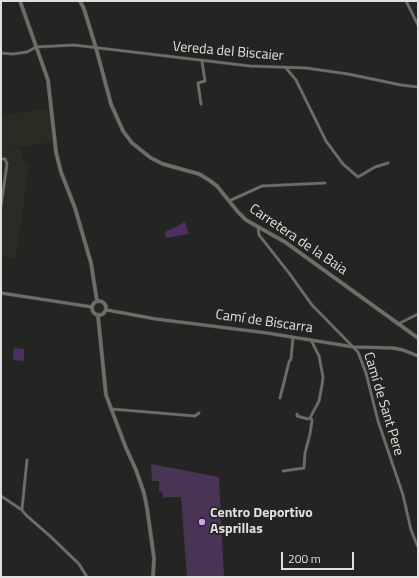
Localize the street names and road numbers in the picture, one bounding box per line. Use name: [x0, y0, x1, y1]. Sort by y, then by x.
street label: Vereda del Biscaier: [172, 39, 284, 65]
street label: Carretera de la Baia: [246, 201, 350, 279]
street label: Camí de Biscarra: [214, 307, 314, 337]
street label: Camí de Sant Pere: [359, 350, 407, 458]

